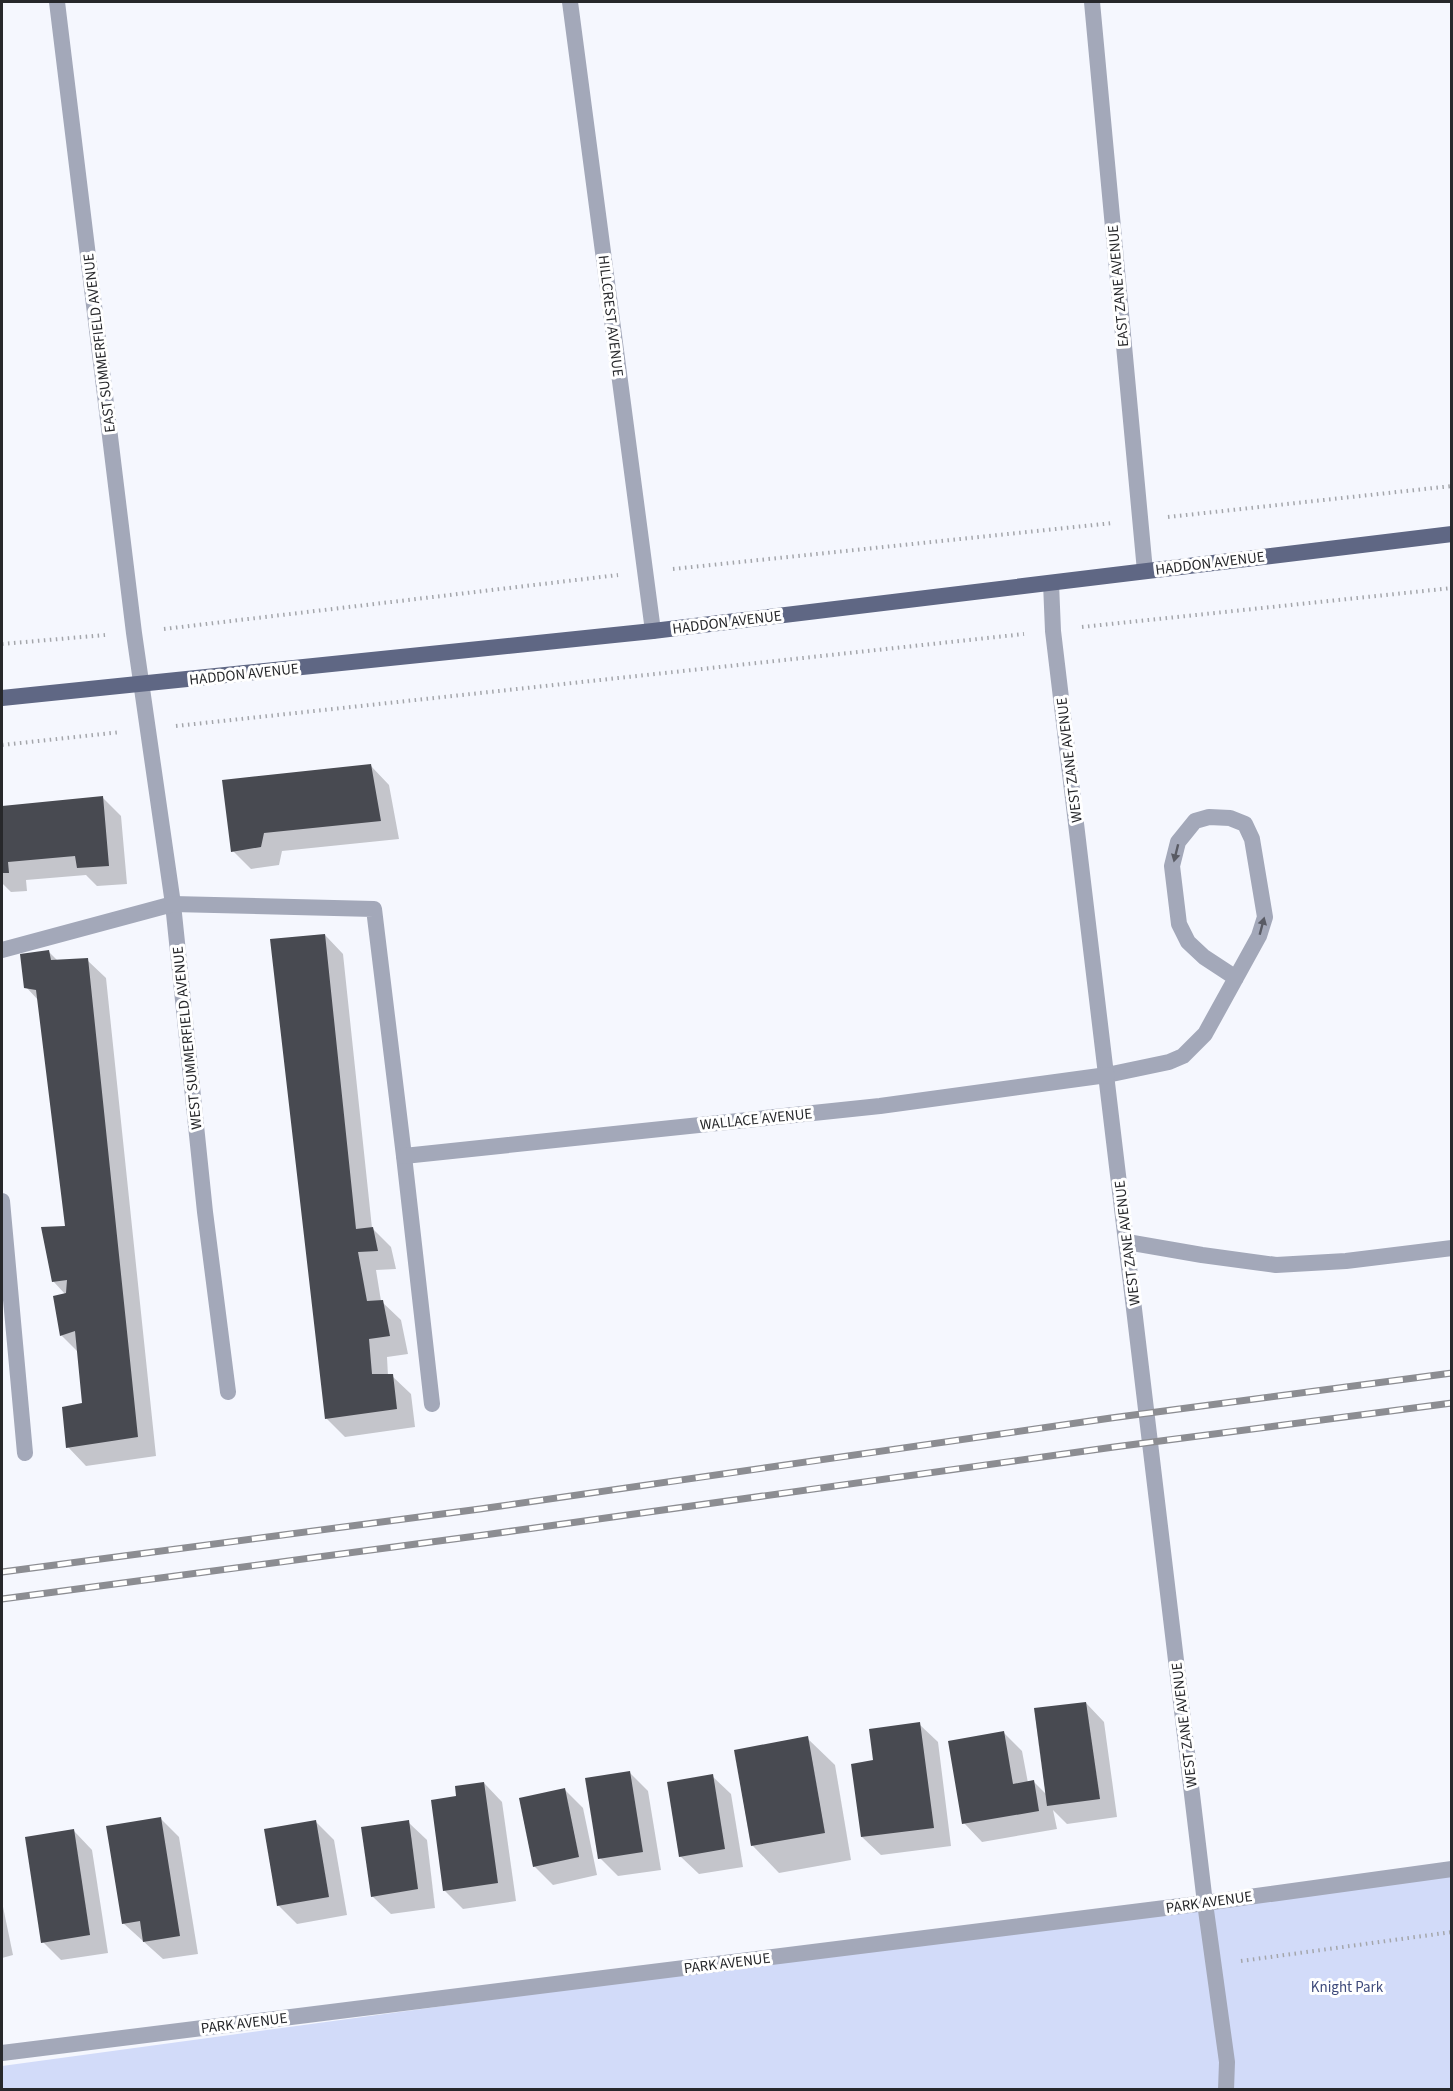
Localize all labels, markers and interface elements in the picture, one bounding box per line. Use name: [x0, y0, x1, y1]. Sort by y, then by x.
street label: EAST ZANE AVENUE: [1103, 224, 1134, 348]
street label: EAST SUMMERFIELD AVENUE: [78, 252, 121, 434]
street label: HILLCREST AVENUE: [593, 254, 628, 378]
street label: HADDON AVENUE: [1154, 546, 1266, 581]
street label: HADDON AVENUE: [671, 605, 783, 640]
street label: HADDON AVENUE: [188, 658, 300, 691]
street label: WEST ZANE AVENUE: [1051, 696, 1088, 824]
one-way arrow: [1170, 844, 1180, 862]
one-way arrow: [1258, 917, 1267, 935]
street label: WEST SUMMERFIELD AVENUE: [167, 945, 208, 1131]
street label: WALLACE AVENUE: [699, 1103, 813, 1136]
street label: WEST ZANE AVENUE: [1109, 1179, 1146, 1307]
street label: WEST ZANE AVENUE: [1166, 1661, 1203, 1789]
street label: PARK AVENUE: [1165, 1886, 1254, 1919]
street label: PARK AVENUE: [683, 1948, 772, 1979]
park label: Knight Park: [1311, 1977, 1384, 1998]
street label: PARK AVENUE: [200, 2008, 289, 2039]

